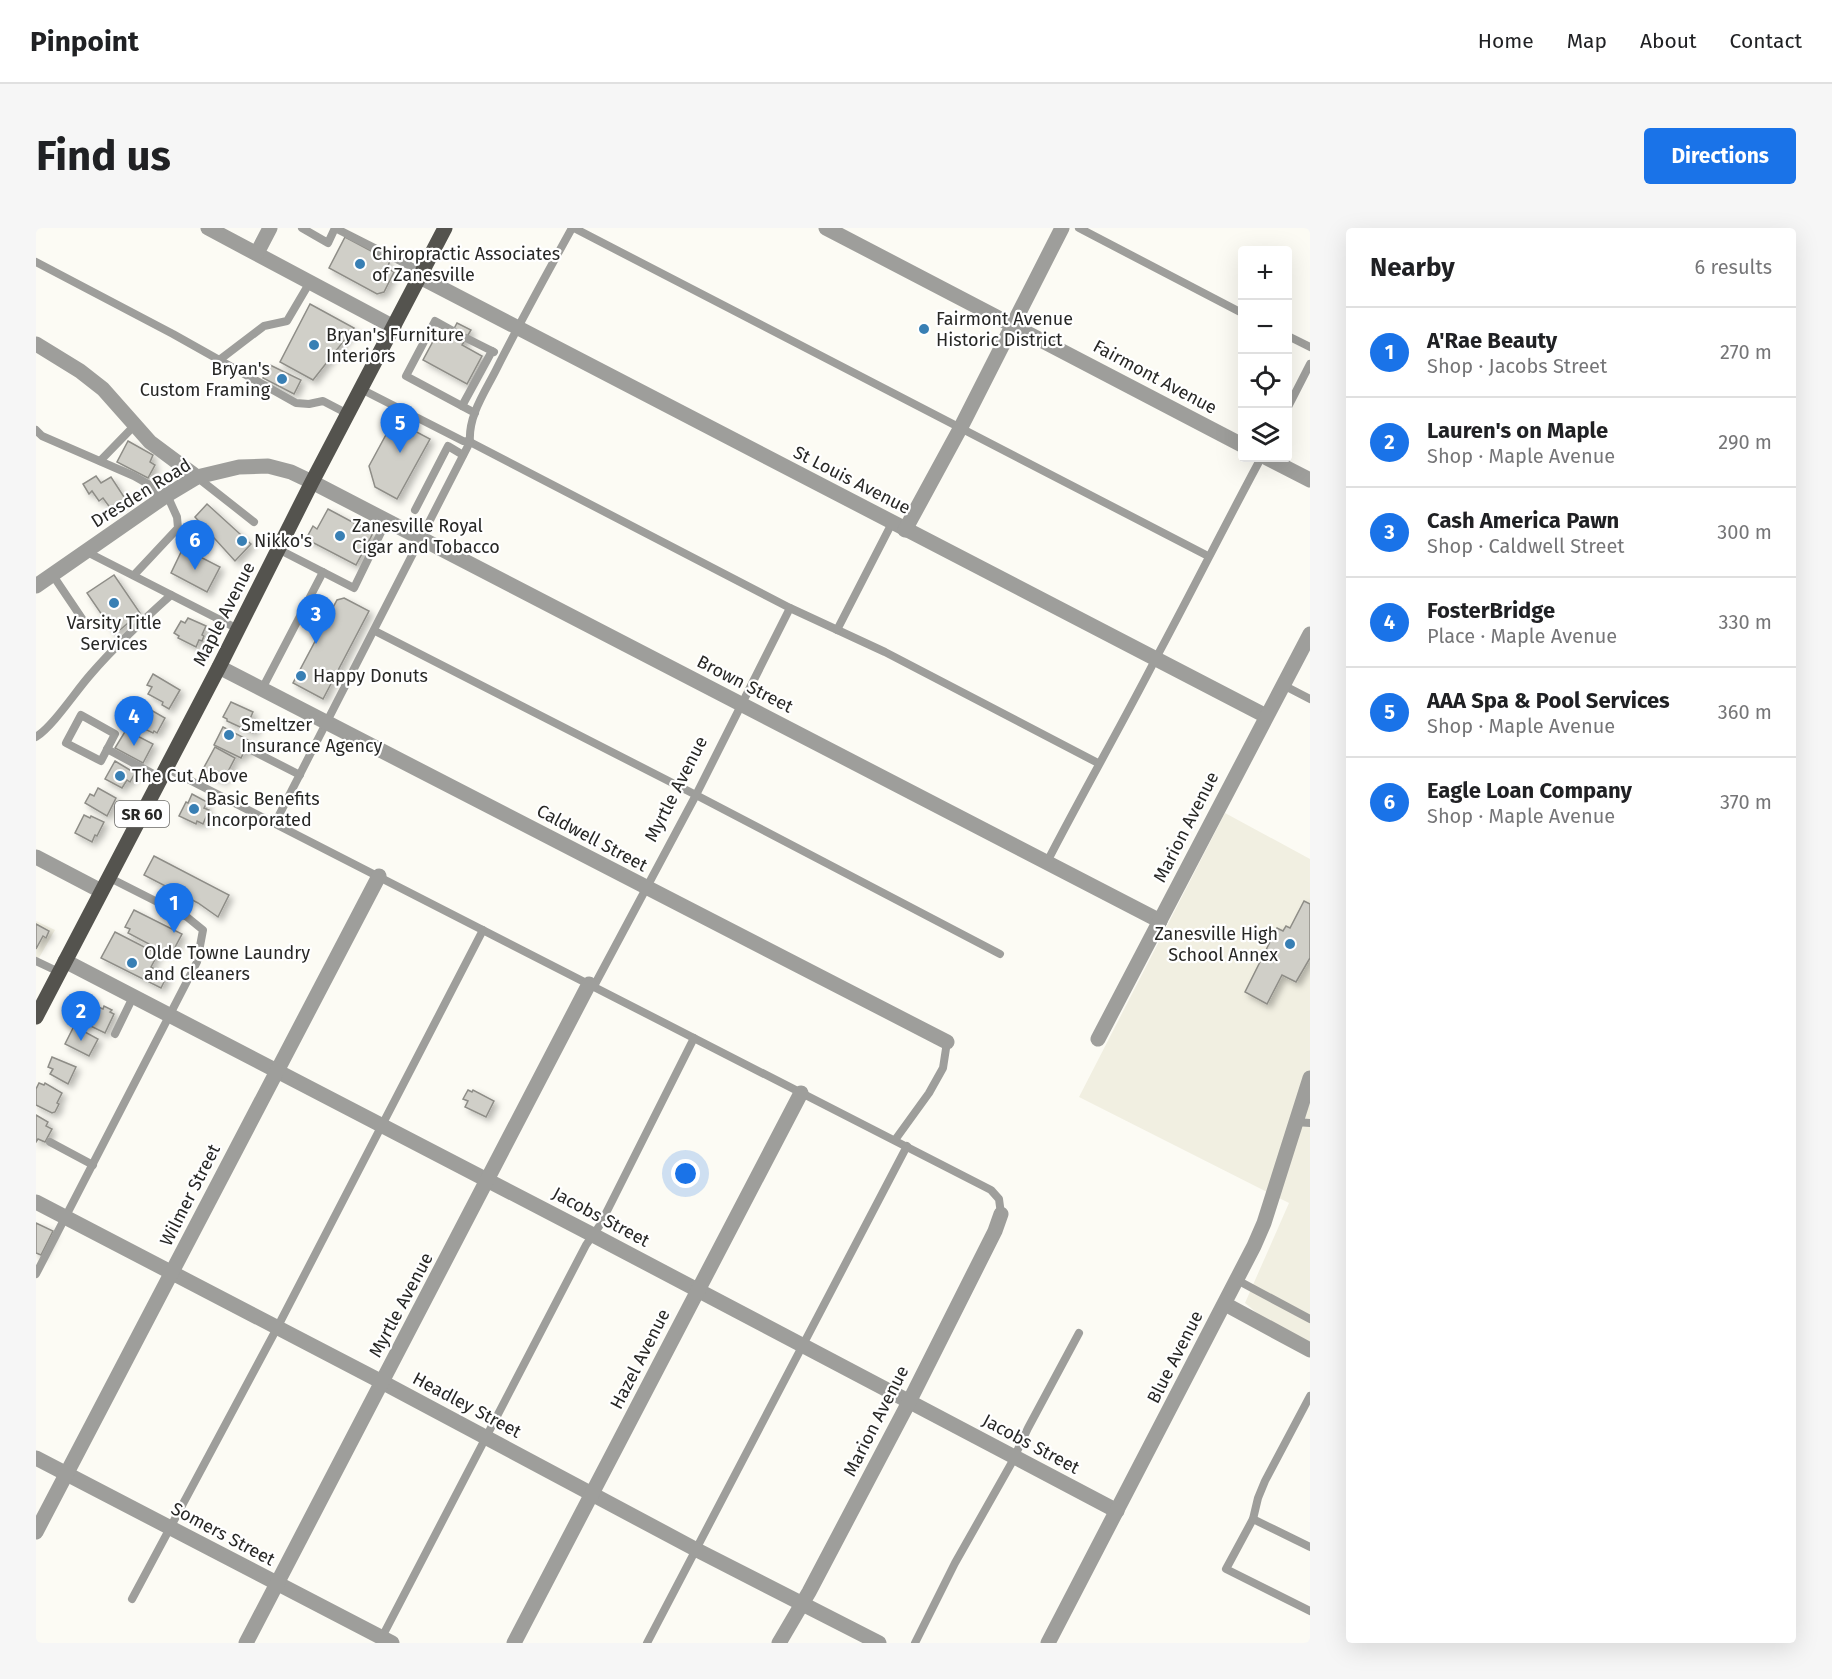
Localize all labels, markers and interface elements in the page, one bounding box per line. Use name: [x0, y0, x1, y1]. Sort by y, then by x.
text: Pinpoint: [30, 25, 139, 58]
text: Home: [1478, 28, 1534, 54]
text: Map: [1567, 28, 1607, 54]
text: About: [1640, 28, 1697, 54]
text: Contact: [1730, 28, 1802, 54]
button: Directions: [1644, 128, 1796, 184]
text: Find us: [36, 131, 171, 181]
place label: Chiropractic Associates of Zanesville: [372, 243, 560, 286]
map controls: [1238, 246, 1292, 462]
button: +: [1238, 246, 1292, 300]
text: Nearby: [1370, 252, 1455, 283]
text: 6 results: [1695, 255, 1772, 279]
marker: Chiropractic Associates of Zanesville: [353, 257, 367, 271]
button: −: [1238, 300, 1292, 354]
place label: Fairmont Avenue Historic District: [936, 308, 1073, 351]
marker: Fairmont Avenue Historic District: [917, 322, 931, 336]
place label: Bryan's Furniture Interiors: [326, 324, 464, 367]
text: A'Rae Beauty: [1427, 327, 1557, 354]
street label: Fairmont Avenue: [1089, 335, 1221, 419]
marker: Bryan's Furniture Interiors: [307, 338, 321, 352]
text: 1: [1385, 340, 1394, 364]
text: 270 m: [1720, 340, 1772, 364]
button: locate: [1238, 354, 1292, 408]
text: Shop · Jacobs Street: [1427, 354, 1607, 378]
place label: Bryan's Custom Framing: [140, 358, 271, 401]
marker: Bryan's Custom Framing: [275, 372, 289, 386]
pin: 5: [380, 404, 420, 453]
button: layers: [1238, 408, 1292, 462]
text: Lauren's on Maple: [1427, 417, 1608, 444]
text: 2: [1384, 430, 1395, 454]
text: 290 m: [1718, 430, 1772, 454]
street label: St Louis Avenue: [790, 441, 914, 519]
text: Shop · Maple Avenue: [1427, 444, 1615, 468]
street label: Dresden Road: [87, 454, 195, 532]
text: Cash America Pawn: [1427, 507, 1619, 534]
place label: Zanesville Royal Cigar and Tobacco: [352, 515, 500, 558]
pin: 6: [176, 520, 214, 570]
text: 3: [1384, 520, 1395, 544]
text: 300 m: [1717, 520, 1772, 544]
marker: Zanesville Royal Cigar and Tobacco: [333, 529, 347, 543]
place label: Nikko's: [254, 530, 312, 552]
marker: Nikko's: [235, 534, 249, 548]
text: Shop · Caldwell Street: [1427, 534, 1625, 558]
street label: Maple Avenue: [188, 558, 260, 670]
pin: 3: [296, 594, 336, 644]
marker: Varsity Title Services: [107, 596, 121, 610]
text: FosterBridge: [1427, 597, 1555, 624]
text: 4: [1384, 610, 1395, 634]
text: 330 m: [1718, 610, 1772, 634]
place label: Varsity Title Services: [67, 612, 161, 655]
text: Place · Maple Avenue: [1427, 624, 1617, 648]
street label: Brown Street: [693, 650, 797, 718]
place label: Happy Donuts: [313, 665, 428, 687]
marker: Happy Donuts: [294, 669, 308, 683]
text: AAA Spa & Pool Services: [1427, 687, 1670, 714]
pin: 4: [114, 696, 154, 746]
text: 5: [1384, 700, 1395, 724]
text: 360 m: [1718, 700, 1772, 724]
place label: Smeltzer Insurance Agency: [241, 714, 383, 757]
text: Shop · Maple Avenue: [1427, 714, 1615, 738]
marker: Smeltzer Insurance Agency: [222, 728, 236, 742]
street label: Myrtle Avenue: [640, 732, 712, 846]
place label: The Cut Above: [132, 765, 248, 787]
street label: Marion Avenue: [1149, 768, 1223, 886]
marker: The Cut Above: [113, 769, 127, 783]
text: Eagle Loan Company: [1427, 777, 1632, 804]
place label: Basic Benefits Incorporated: [206, 788, 320, 831]
text: 6: [1384, 790, 1395, 814]
text: 370 m: [1720, 790, 1772, 814]
street label: Caldwell Street: [533, 800, 652, 877]
road number: SR 60: [115, 801, 169, 827]
marker: Basic Benefits Incorporated: [187, 802, 201, 816]
text: Shop · Maple Avenue: [1427, 804, 1615, 828]
pin: 1: [154, 884, 194, 933]
place label: Zanesville High School Annex: [1154, 923, 1278, 966]
marker: Zanesville High School Annex: [1283, 937, 1297, 951]
place label: Olde Towne Laundry and Cleaners: [144, 942, 310, 985]
marker: Olde Towne Laundry and Cleaners: [125, 956, 139, 970]
pin: 2: [62, 992, 100, 1041]
street label: Wilmer Street: [155, 1140, 225, 1249]
your location: [671, 1159, 700, 1188]
street label: Jacobs Street: [549, 1182, 654, 1252]
street label: Myrtle Avenue: [364, 1249, 438, 1361]
street label: Hazel Avenue: [605, 1305, 675, 1413]
street label: Blue Avenue: [1142, 1307, 1208, 1407]
street label: Marion Avenue: [839, 1362, 913, 1480]
street label: Headley Street: [409, 1367, 525, 1443]
street label: Jacobs Street: [979, 1409, 1084, 1479]
street label: Somers Street: [167, 1497, 279, 1571]

